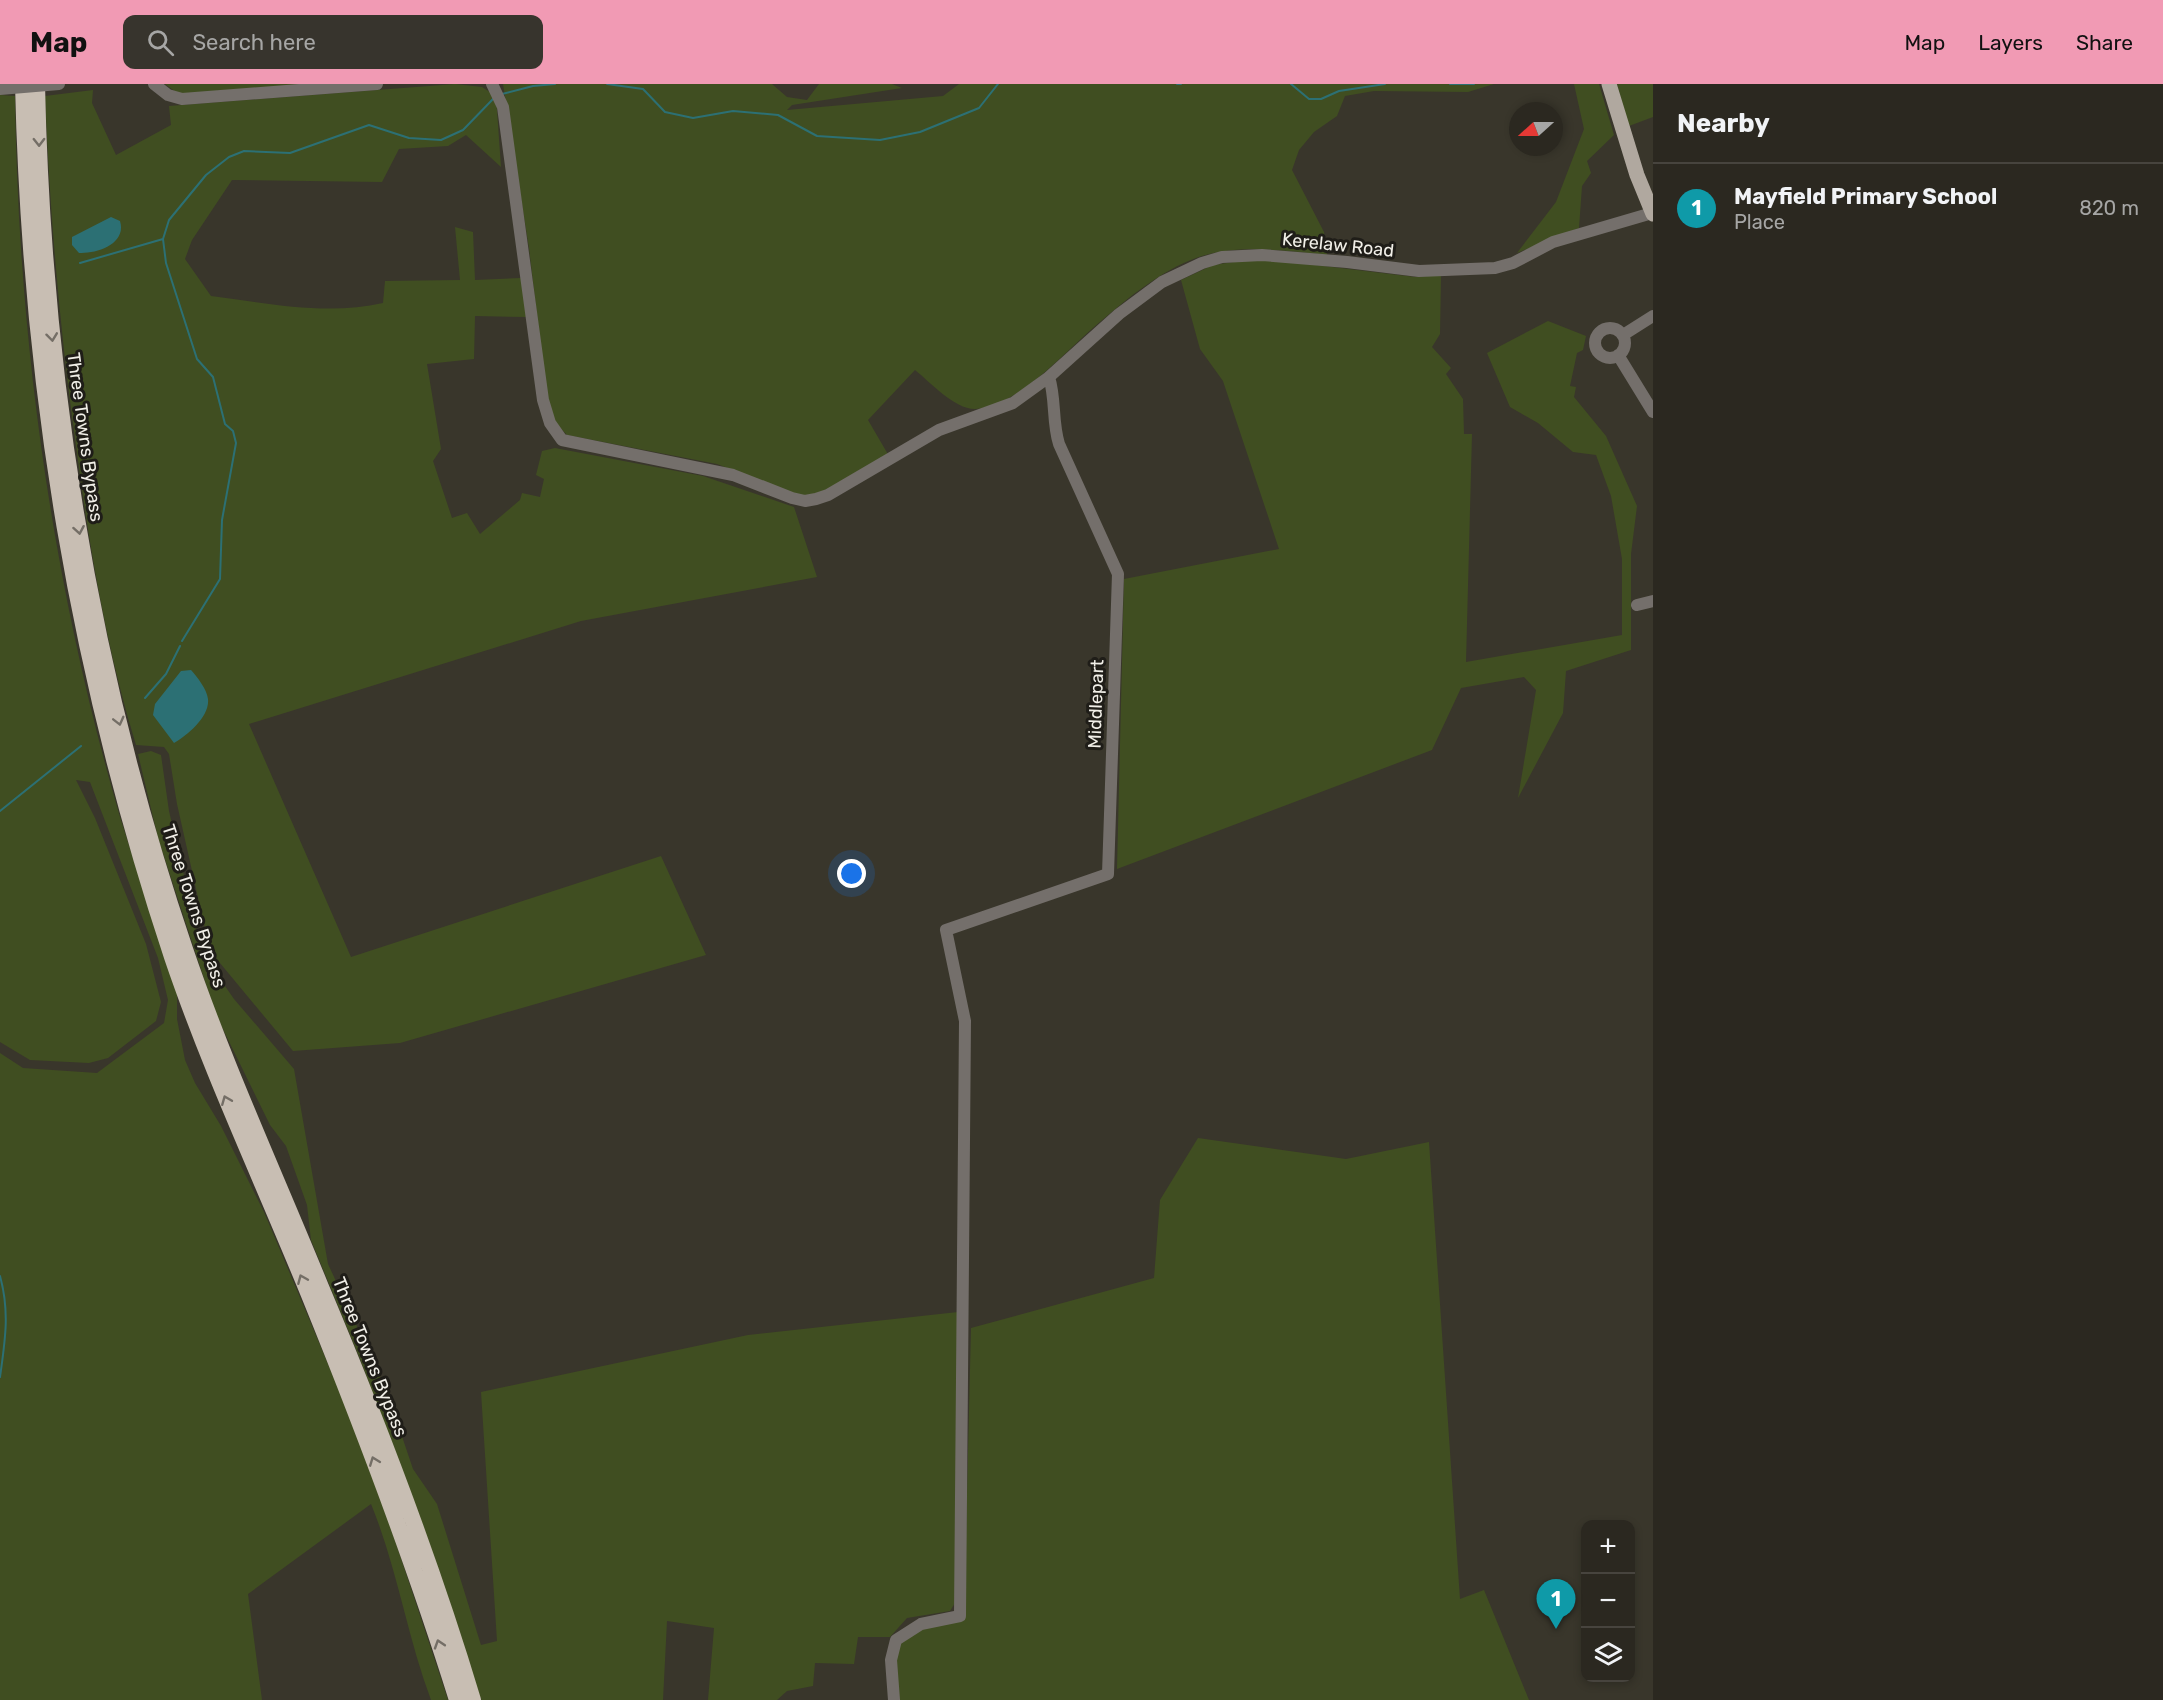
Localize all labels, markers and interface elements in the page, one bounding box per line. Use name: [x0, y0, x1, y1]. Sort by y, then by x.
search box: [123, 15, 543, 69]
text: Map: [30, 26, 87, 59]
icon: search: [144, 26, 177, 59]
text: Search here: [192, 29, 316, 56]
text: Map: [1904, 30, 1945, 55]
text: Layers: [1978, 30, 2043, 55]
text: Share: [2076, 30, 2133, 55]
north arrow: [1509, 102, 1563, 156]
text: Nearby: [1677, 108, 1770, 139]
one-way arrow: [32, 138, 45, 147]
text: Mayfield Primary School: [1734, 183, 1997, 210]
text: 1: [1692, 196, 1701, 220]
text: 820 m: [2079, 196, 2139, 220]
text: Place: [1734, 210, 1785, 234]
street label: Kerelaw Road: [1281, 228, 1395, 262]
one-way arrow: [45, 332, 58, 342]
street label: Three Towns Bypass: [62, 351, 108, 523]
one-way arrow: [72, 525, 85, 535]
street label: Middlepart: [1083, 659, 1109, 749]
one-way arrow: [111, 716, 124, 726]
street label: Three Towns Bypass: [157, 822, 231, 990]
your location: [837, 859, 866, 888]
one-way arrow: [221, 1095, 233, 1106]
street label: Three Towns Bypass: [328, 1274, 412, 1440]
one-way arrow: [297, 1275, 309, 1286]
one-way arrow: [369, 1456, 382, 1466]
map controls: [1581, 1520, 1635, 1682]
button: +: [1581, 1520, 1635, 1574]
button: −: [1581, 1574, 1635, 1628]
pin: 1: [1536, 1580, 1576, 1629]
button: layers: [1581, 1628, 1635, 1682]
one-way arrow: [434, 1639, 447, 1650]

